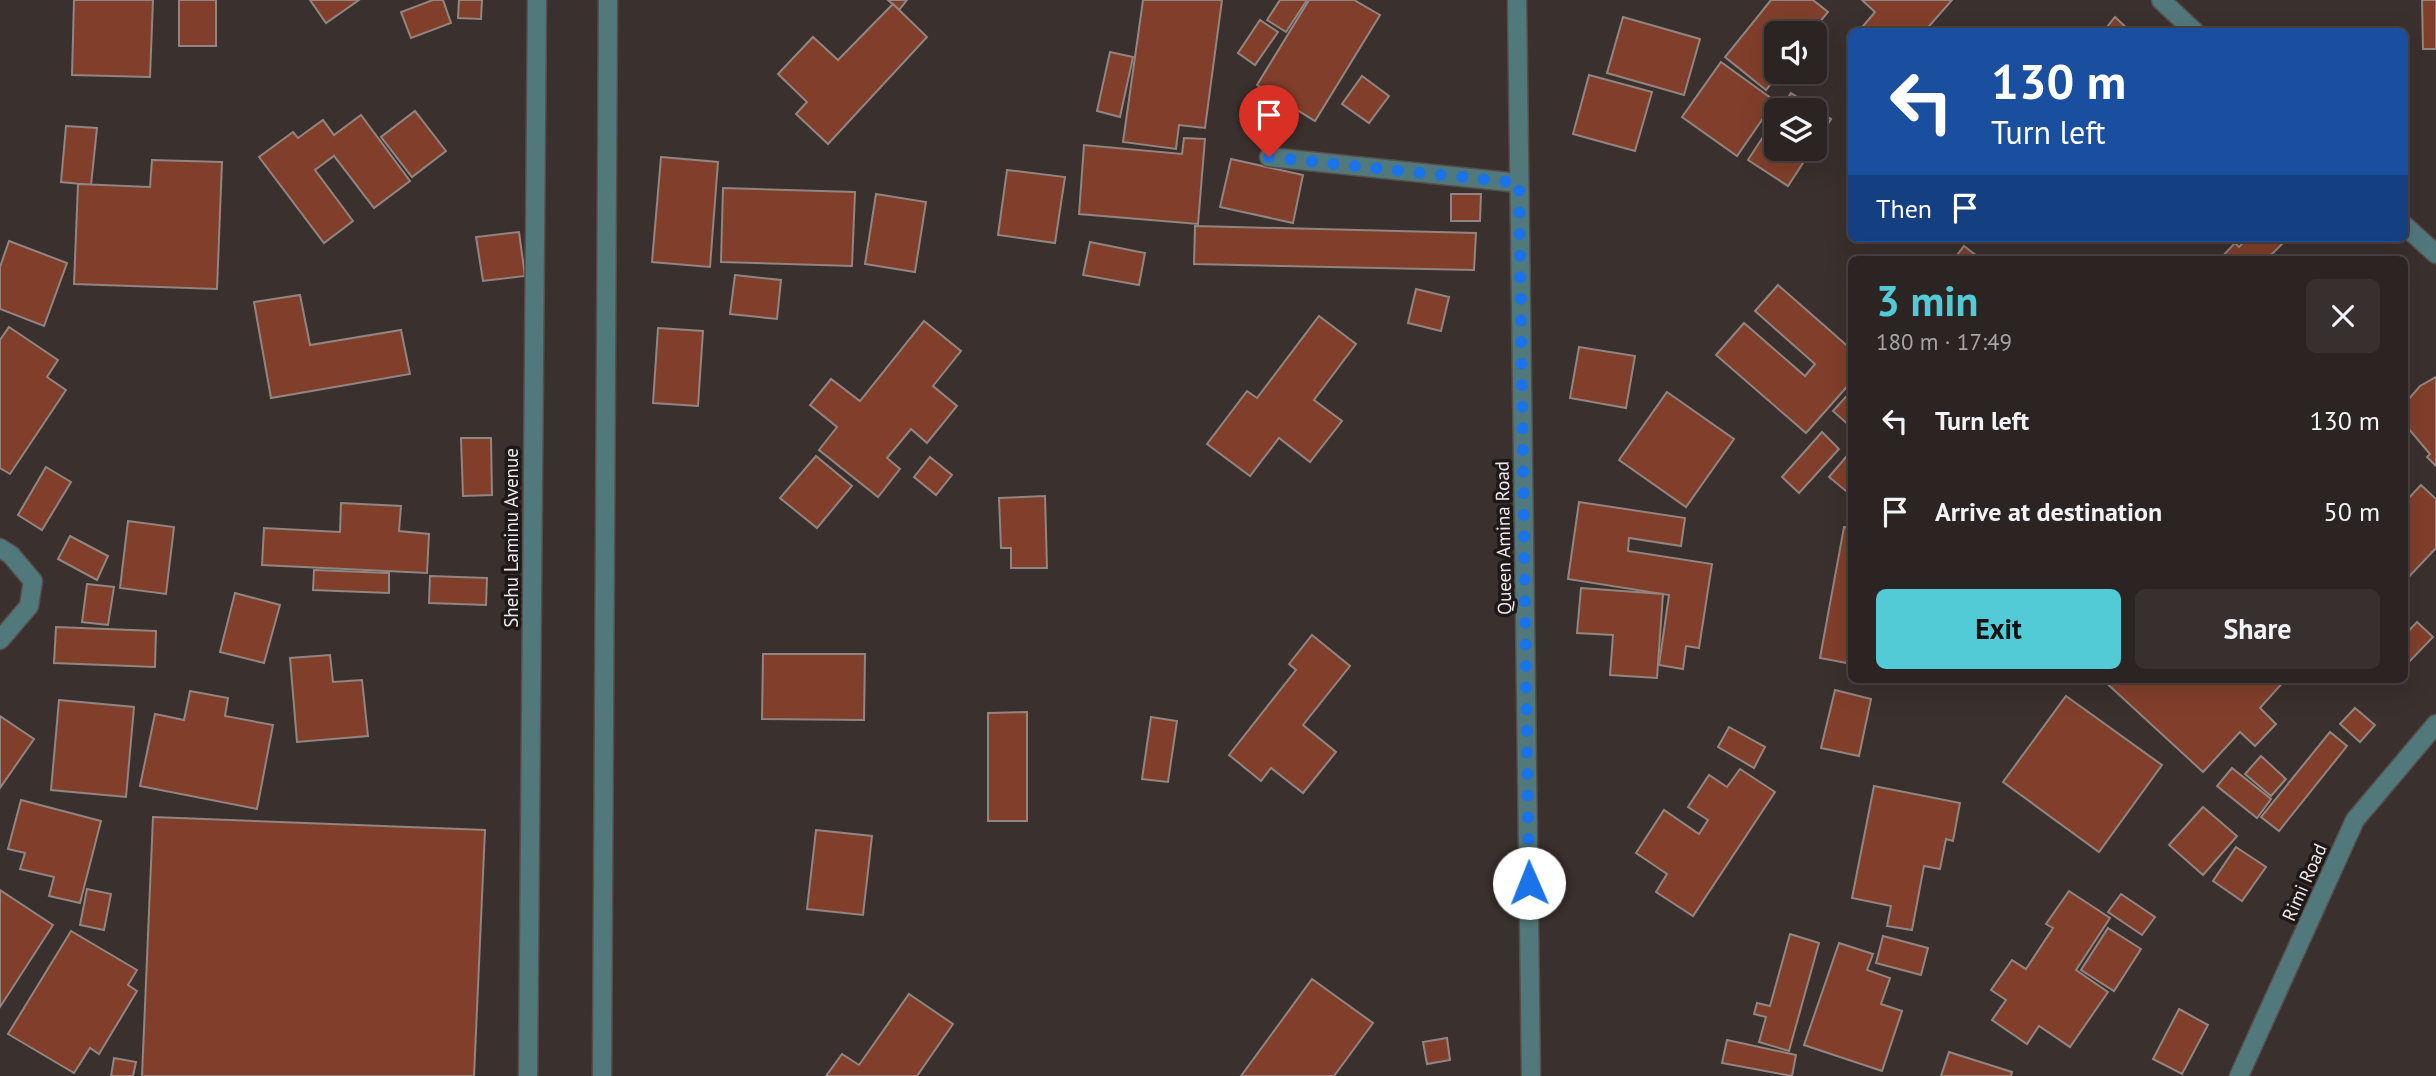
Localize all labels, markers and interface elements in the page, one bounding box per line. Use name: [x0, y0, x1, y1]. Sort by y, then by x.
map controls: [1764, 21, 1827, 161]
button: sound: [1764, 21, 1827, 84]
text: 130 m: [1991, 49, 2126, 113]
icon: left: [1876, 56, 1967, 147]
pin: [1239, 85, 1299, 157]
icon: arrive: [1250, 96, 1288, 134]
button: layers: [1764, 98, 1827, 161]
text: Turn left: [1991, 111, 2106, 153]
icon: arrive: [1946, 189, 1984, 227]
text: Then: [1876, 192, 1932, 225]
text: 3 min: [1876, 273, 1978, 328]
button: close: [2306, 279, 2380, 353]
text: 180 m · 17:49: [1876, 327, 2012, 356]
icon: left: [1876, 402, 1914, 440]
text: Turn left: [1935, 404, 2029, 437]
text: 130 m: [2309, 404, 2380, 437]
street label: Shehu Laminu Avenue: [499, 448, 523, 628]
street label: Queen Amina Road: [1490, 461, 1516, 615]
icon: arrive: [1876, 493, 1914, 531]
text: Arrive at destination: [1935, 495, 2162, 528]
text: 50 m: [2324, 495, 2380, 528]
button: Exit: [1876, 589, 2121, 669]
button: Share: [2135, 589, 2380, 669]
street label: Rimi Road: [2276, 840, 2332, 924]
position arrow: [1492, 846, 1566, 920]

